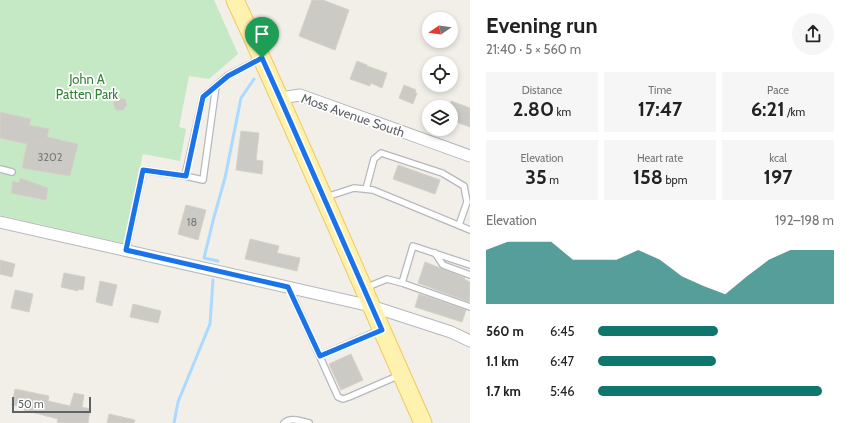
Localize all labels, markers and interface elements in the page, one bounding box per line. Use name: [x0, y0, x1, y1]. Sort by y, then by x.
north arrow: [422, 12, 458, 48]
map controls: [422, 12, 458, 136]
text: Evening run: [486, 12, 598, 39]
button: share: [792, 13, 834, 55]
pin: [245, 17, 279, 58]
icon: arrive: [251, 23, 273, 45]
text: 21:40 · 5 × 560 m: [486, 41, 581, 57]
button: locate: [422, 56, 458, 92]
park label: John A Patten Park: [56, 71, 118, 102]
text: Distance: [522, 83, 562, 97]
text: Time: [648, 83, 672, 97]
text: Pace: [767, 83, 789, 97]
street label: Moss Avenue South: [299, 90, 407, 140]
text: 2.80: [513, 97, 554, 121]
text: 17:47: [638, 97, 682, 121]
text: 6:21: [751, 97, 785, 121]
button: layers: [422, 100, 458, 136]
text: km: [554, 105, 571, 119]
text: /km: [785, 105, 805, 119]
house number: 3202: [37, 150, 63, 164]
text: Elevation: [521, 151, 563, 165]
text: Heart rate: [637, 151, 683, 165]
text: kcal: [769, 151, 787, 165]
text: 35: [525, 165, 547, 189]
text: 158: [633, 165, 663, 189]
text: 197: [764, 165, 792, 189]
text: m: [547, 173, 559, 187]
text: bpm: [663, 173, 687, 187]
text: Elevation: [486, 212, 537, 228]
text: 192–198 m: [775, 212, 834, 228]
house number: 18: [187, 215, 197, 229]
text: 560 m: [486, 323, 524, 339]
text: 6:45: [550, 323, 575, 339]
text: 1.1 km: [486, 353, 519, 369]
text: 6:47: [550, 353, 574, 369]
text: 1.7 km: [486, 383, 521, 399]
text: 5:46: [550, 383, 575, 399]
scale bar: [12, 395, 91, 414]
text: 50 m: [18, 397, 44, 411]

